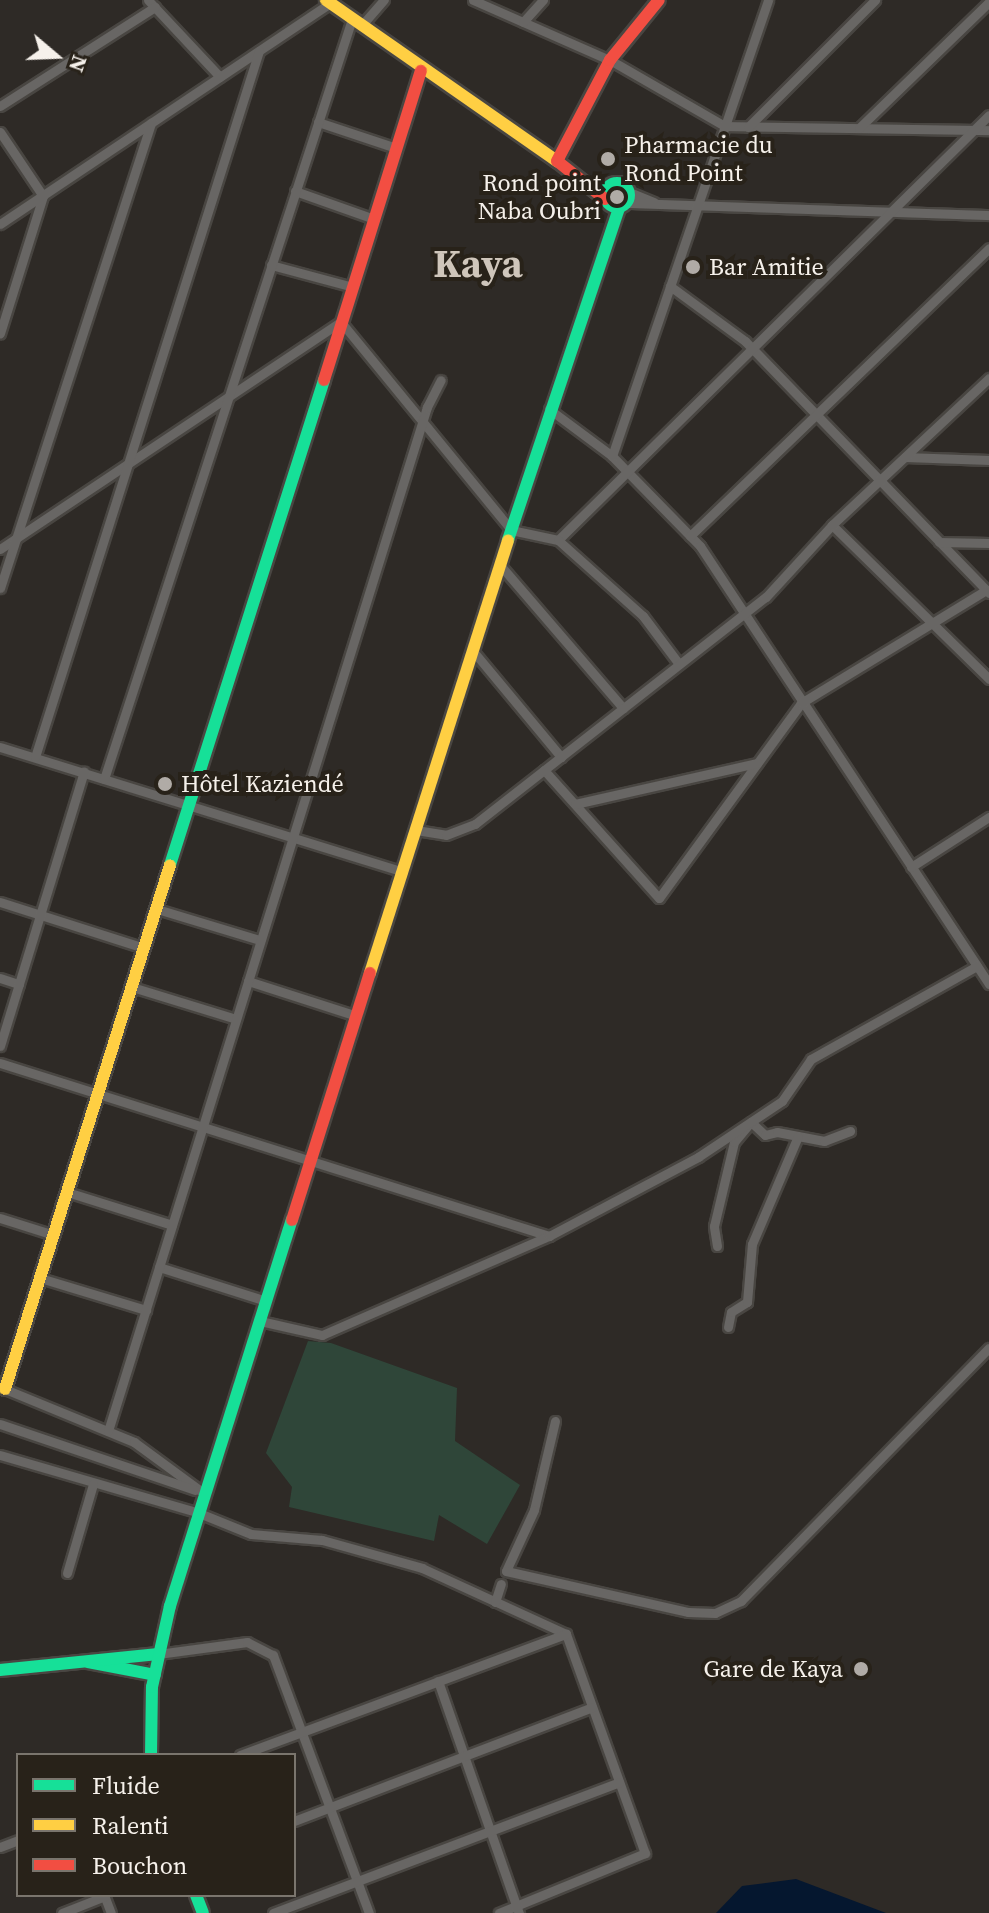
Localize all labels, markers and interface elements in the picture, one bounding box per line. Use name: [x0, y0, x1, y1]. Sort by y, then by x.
north arrow: [16, 16, 96, 96]
text: N: [62, 51, 95, 76]
place label: Pharmacie du Rond Point: [624, 131, 773, 187]
marker: Pharmacie du Rond Point: [599, 150, 617, 168]
place label: Rond point Naba Oubri: [478, 169, 601, 225]
marker: Rond point Naba Oubri: [608, 188, 626, 206]
district label: Kaya: [433, 239, 523, 287]
place label: Bar Amitie: [709, 253, 824, 281]
marker: Bar Amitie: [684, 258, 702, 276]
place label: Hôtel Kaziendé: [181, 770, 344, 798]
marker: Hôtel Kaziendé: [156, 775, 174, 793]
place label: Gare de Kaya: [703, 1655, 843, 1683]
marker: Gare de Kaya: [850, 1658, 872, 1680]
legend: [16, 1753, 296, 1897]
text: Fluide: [92, 1769, 160, 1802]
text: Ralenti: [92, 1809, 169, 1842]
text: Bouchon: [92, 1849, 187, 1882]

